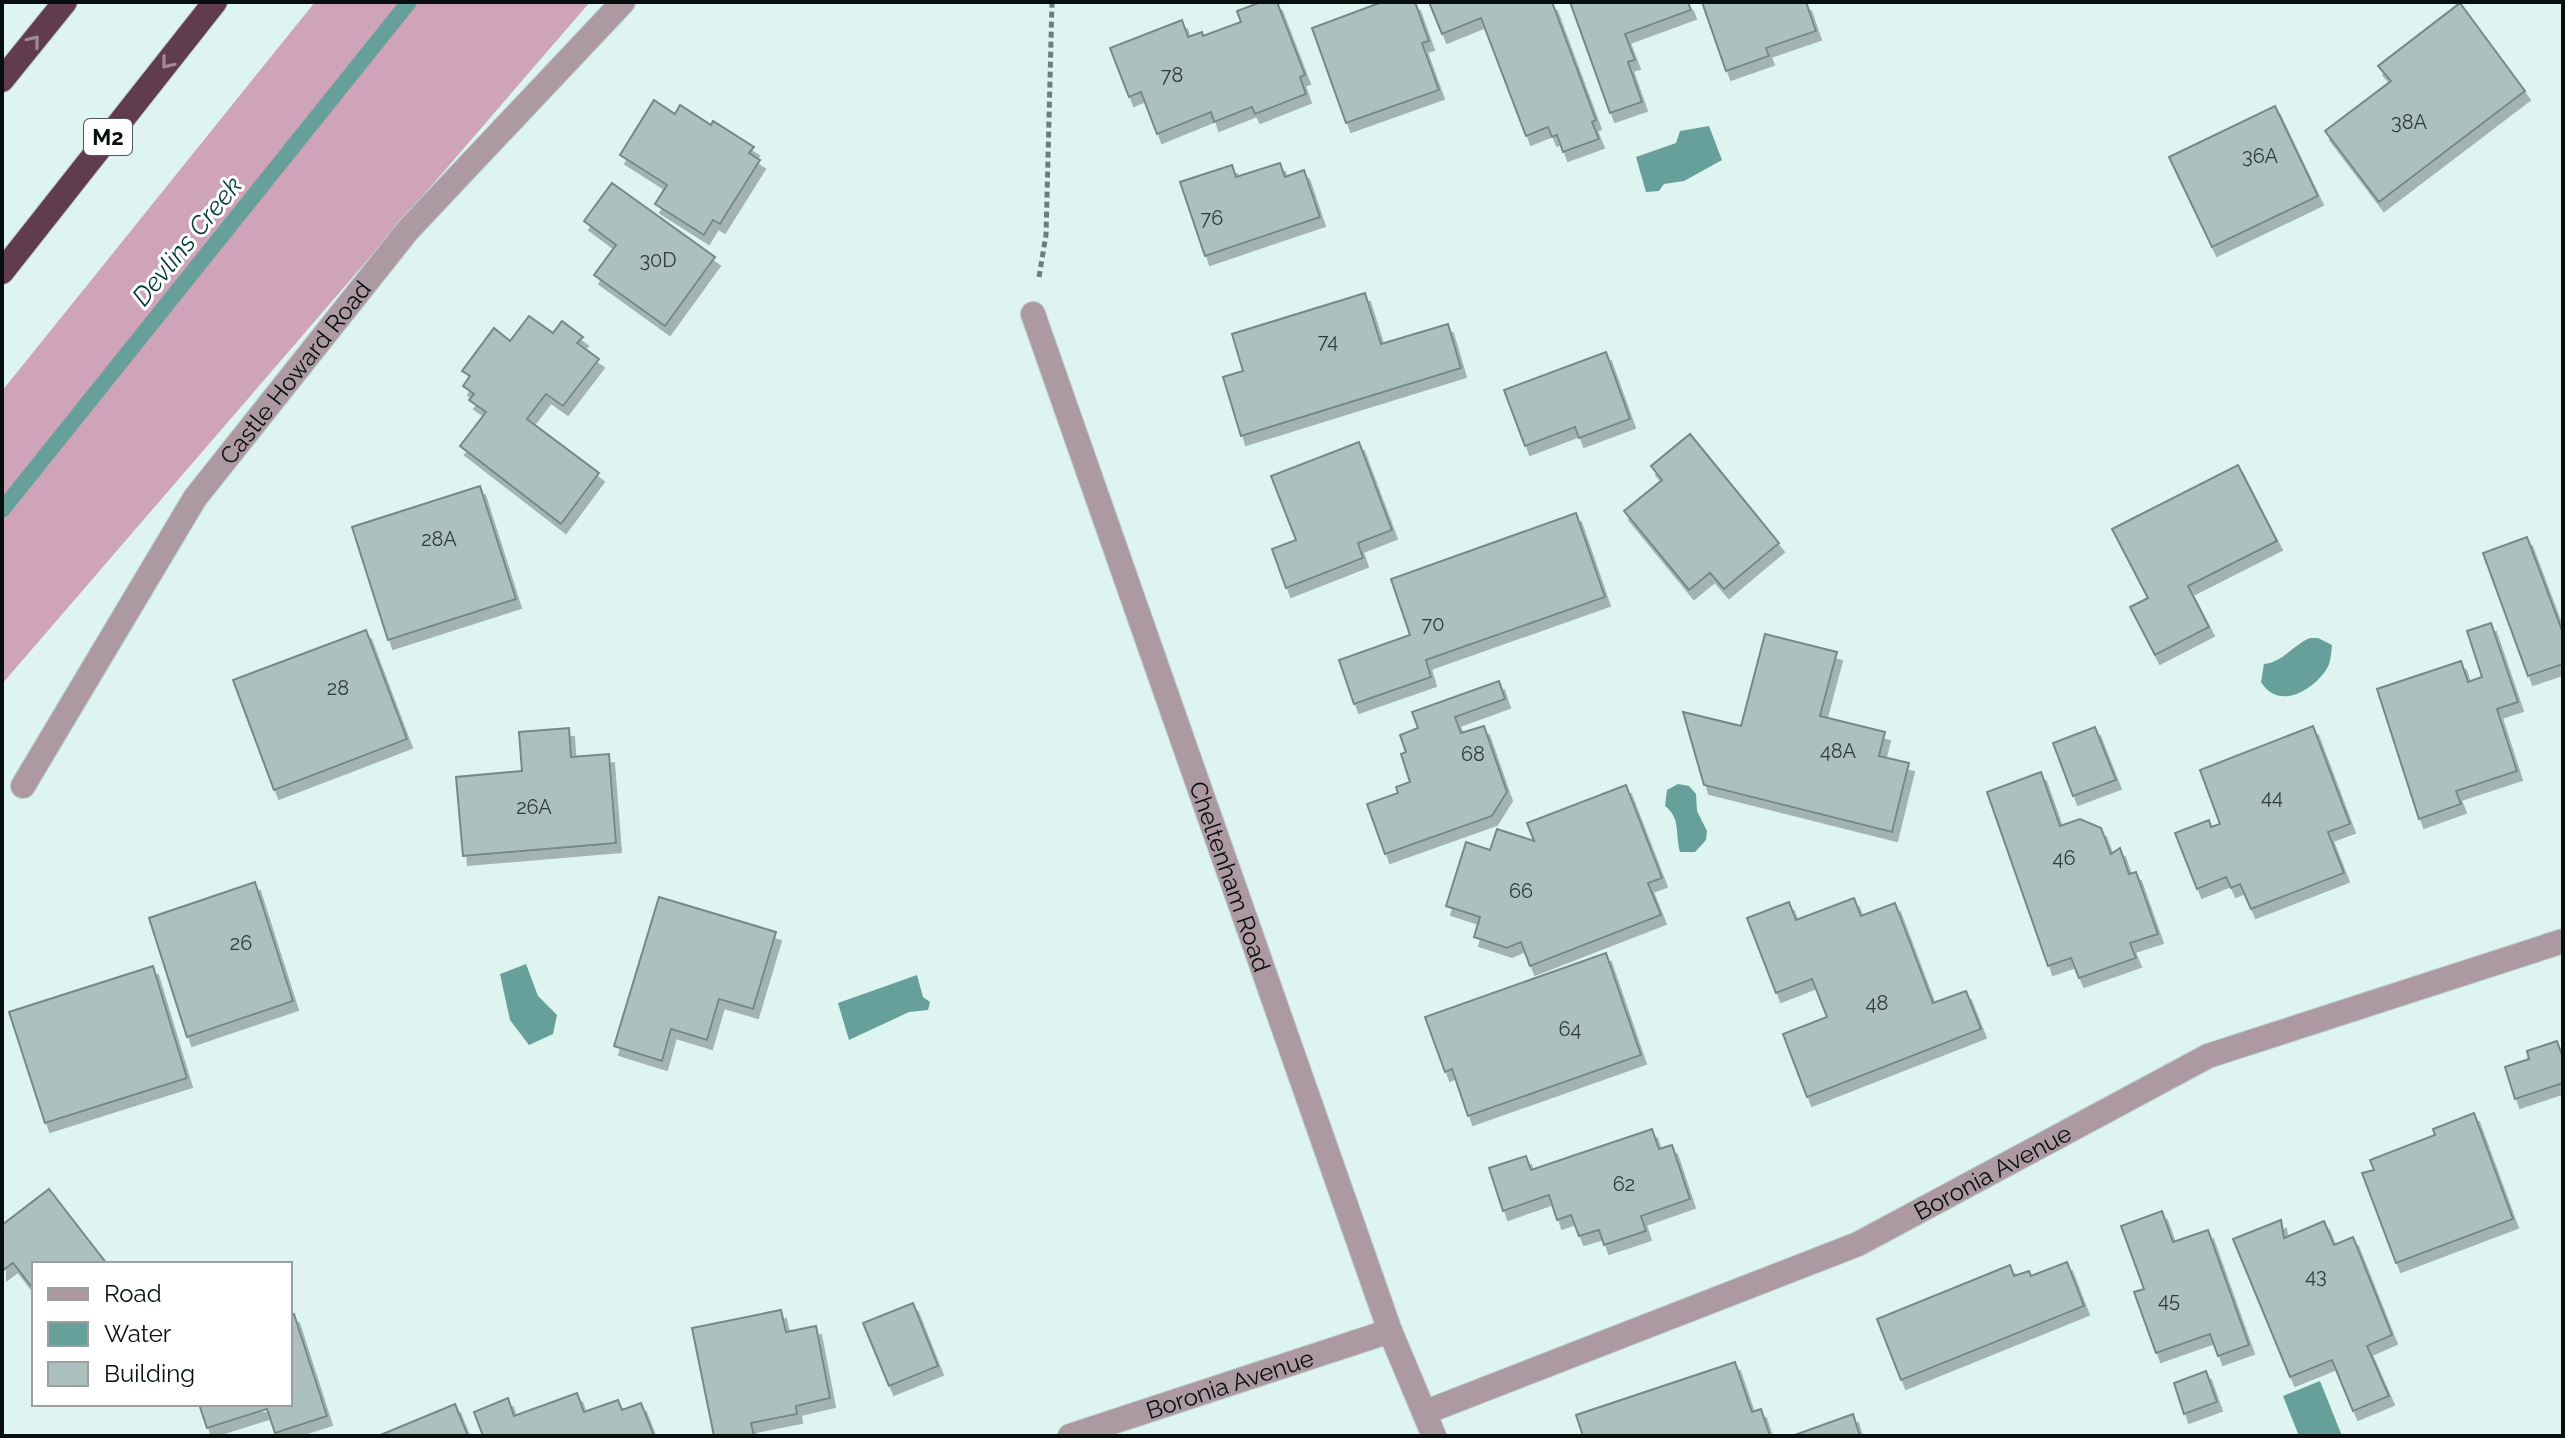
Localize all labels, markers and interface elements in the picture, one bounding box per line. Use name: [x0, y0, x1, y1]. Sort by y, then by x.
one-way arrow: [24, 35, 38, 50]
one-way arrow: [162, 54, 176, 69]
house number: 78: [1161, 63, 1183, 87]
house number: 38A: [2391, 110, 2427, 134]
road number: M2: [84, 119, 132, 155]
house number: 36A: [2242, 144, 2278, 168]
water label: Devlins Creek: [126, 170, 248, 312]
house number: 76: [1201, 206, 1223, 230]
house number: 30D: [639, 248, 677, 272]
street label: Castle Howard Road: [213, 275, 377, 470]
house number: 74: [1318, 329, 1338, 353]
house number: 28A: [421, 527, 457, 551]
house number: 70: [1422, 612, 1444, 636]
house number: 28: [327, 676, 349, 700]
house number: 48A: [1820, 739, 1857, 763]
house number: 68: [1461, 742, 1485, 766]
street label: Cheltenham Road: [1184, 777, 1277, 975]
house number: 44: [2261, 785, 2283, 809]
house number: 26A: [516, 795, 552, 819]
house number: 46: [2053, 846, 2075, 870]
house number: 66: [1509, 879, 1533, 903]
house number: 26: [230, 931, 252, 955]
house number: 48: [1866, 991, 1888, 1015]
house number: 64: [1559, 1017, 1582, 1041]
street label: Boronia Avenue: [1909, 1118, 2076, 1226]
house number: 62: [1613, 1172, 1635, 1196]
legend: [32, 1262, 292, 1406]
house number: 43: [2305, 1264, 2327, 1288]
text: Road: [104, 1279, 162, 1308]
house number: 45: [2158, 1288, 2180, 1312]
text: Water: [104, 1319, 172, 1348]
street label: Boronia Avenue: [1142, 1343, 1317, 1425]
text: Building: [104, 1359, 195, 1388]

